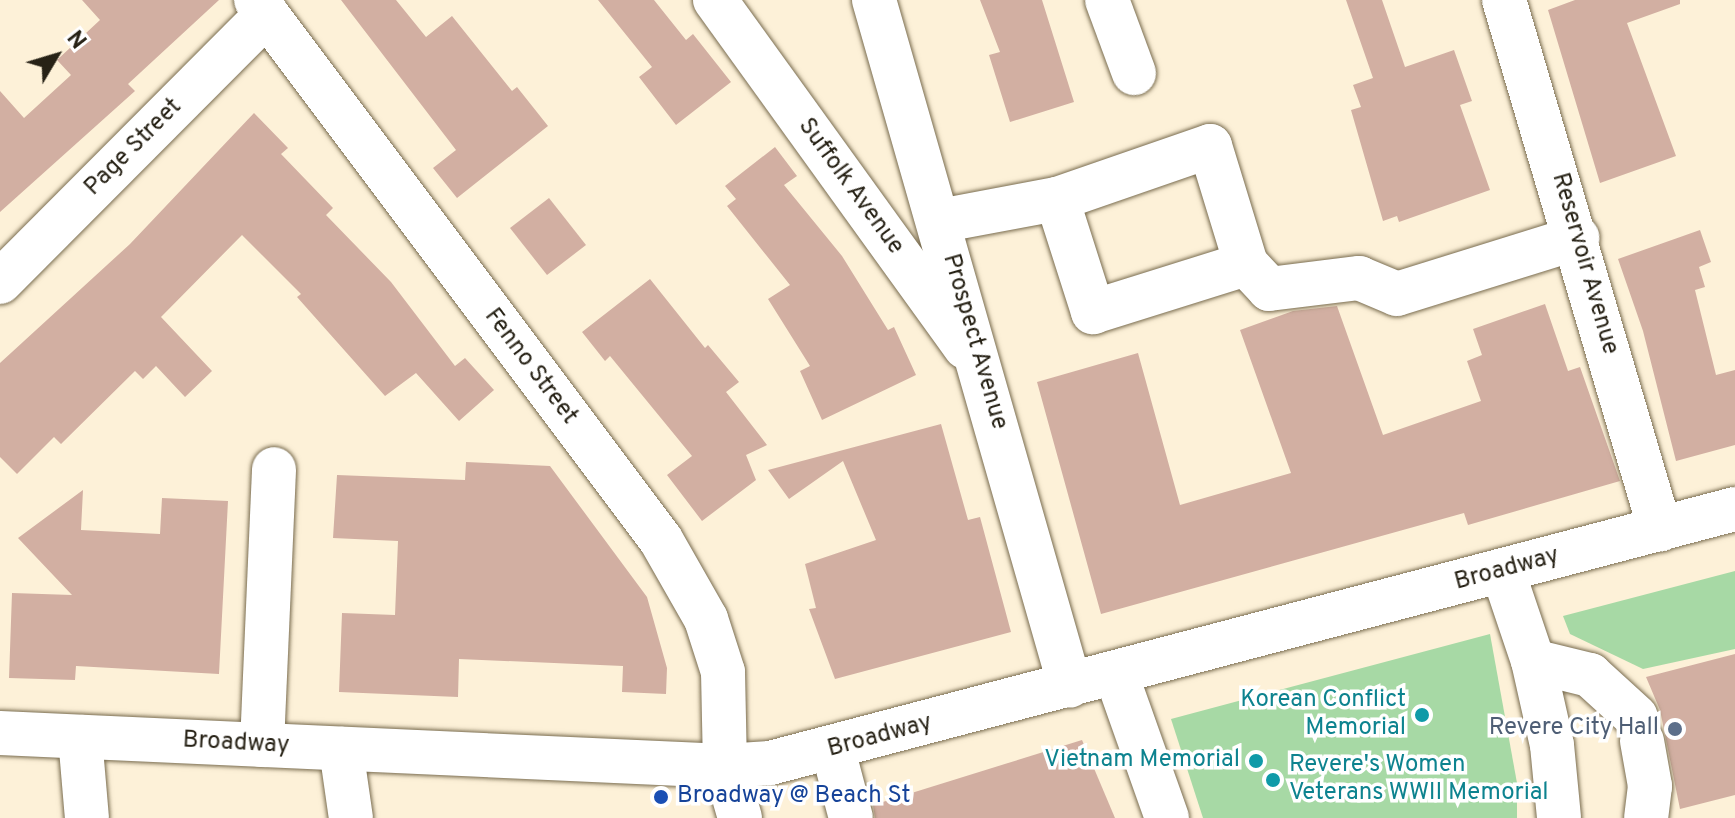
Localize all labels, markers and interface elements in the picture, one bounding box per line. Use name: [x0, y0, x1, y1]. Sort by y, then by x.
north arrow: [16, 16, 96, 96]
text: N: [60, 26, 91, 55]
street label: Page Street: [79, 93, 189, 203]
street label: Suffolk Avenue: [791, 113, 909, 261]
street label: Reservoir Avenue: [1544, 169, 1624, 359]
street label: Prospect Avenue: [935, 250, 1013, 434]
street label: Fenno Street: [477, 303, 583, 431]
street label: Broadway: [1452, 542, 1562, 598]
place label: Korean Conflict Memorial: [1240, 687, 1406, 743]
marker: Korean Conflict Memorial: [1413, 706, 1431, 724]
street label: Broadway: [825, 709, 935, 765]
place label: Revere City Hall: [1489, 715, 1659, 743]
marker: Revere City Hall: [1666, 720, 1684, 738]
street label: Broadway: [182, 727, 290, 761]
place label: Vietnam Memorial: [1044, 747, 1240, 775]
marker: Vietnam Memorial: [1247, 752, 1265, 770]
place label: Revere's Women Veterans WWII Memorial: [1289, 752, 1549, 808]
marker: Revere's Women Veterans WWII Memorial: [1264, 771, 1282, 789]
place label: Broadway @ Beach St: [677, 783, 911, 811]
marker: Broadway @ Beach St: [652, 788, 670, 806]

